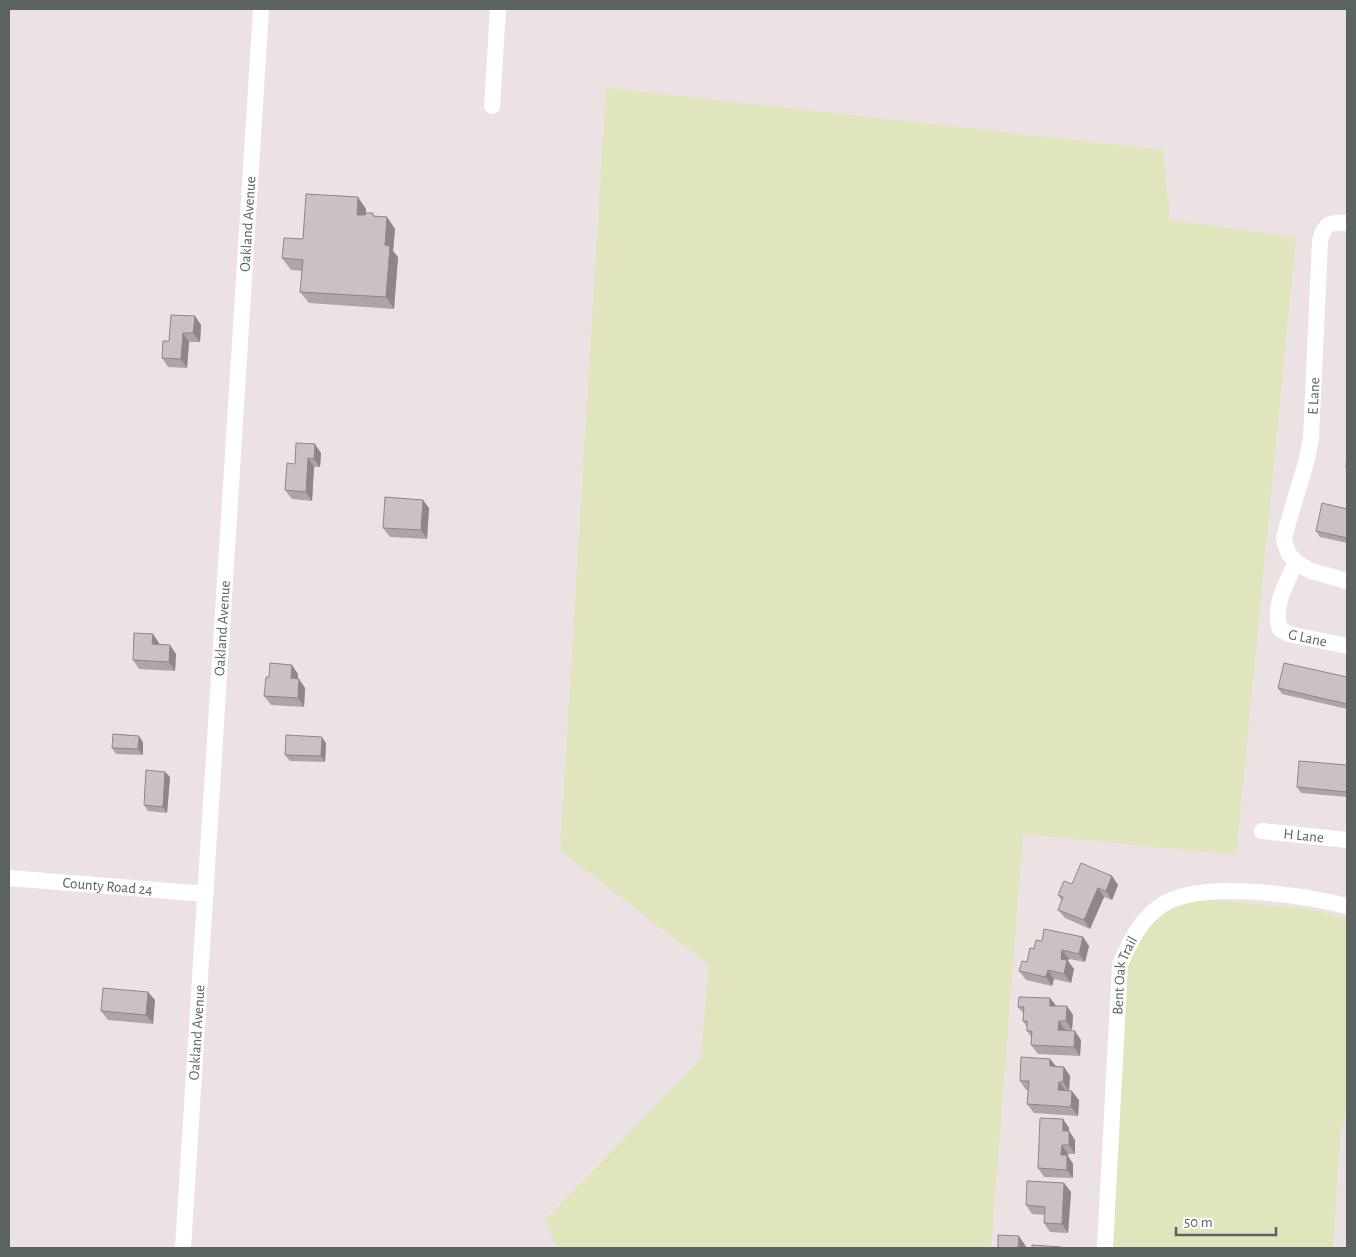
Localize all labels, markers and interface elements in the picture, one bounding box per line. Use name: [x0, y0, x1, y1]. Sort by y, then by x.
street label: Oakland Avenue: [237, 176, 258, 272]
street label: E Lane: [1306, 377, 1322, 415]
street label: Oakland Avenue: [212, 580, 233, 676]
street label: G Lane: [1287, 627, 1328, 649]
street label: H Lane: [1283, 826, 1325, 845]
street label: County Road 24: [62, 875, 153, 897]
street label: Bent Oak Trail: [1110, 933, 1140, 1015]
street label: Oakland Avenue: [186, 984, 207, 1081]
scale bar: [1176, 1204, 1276, 1236]
text: 50 m: [1184, 1215, 1213, 1230]

